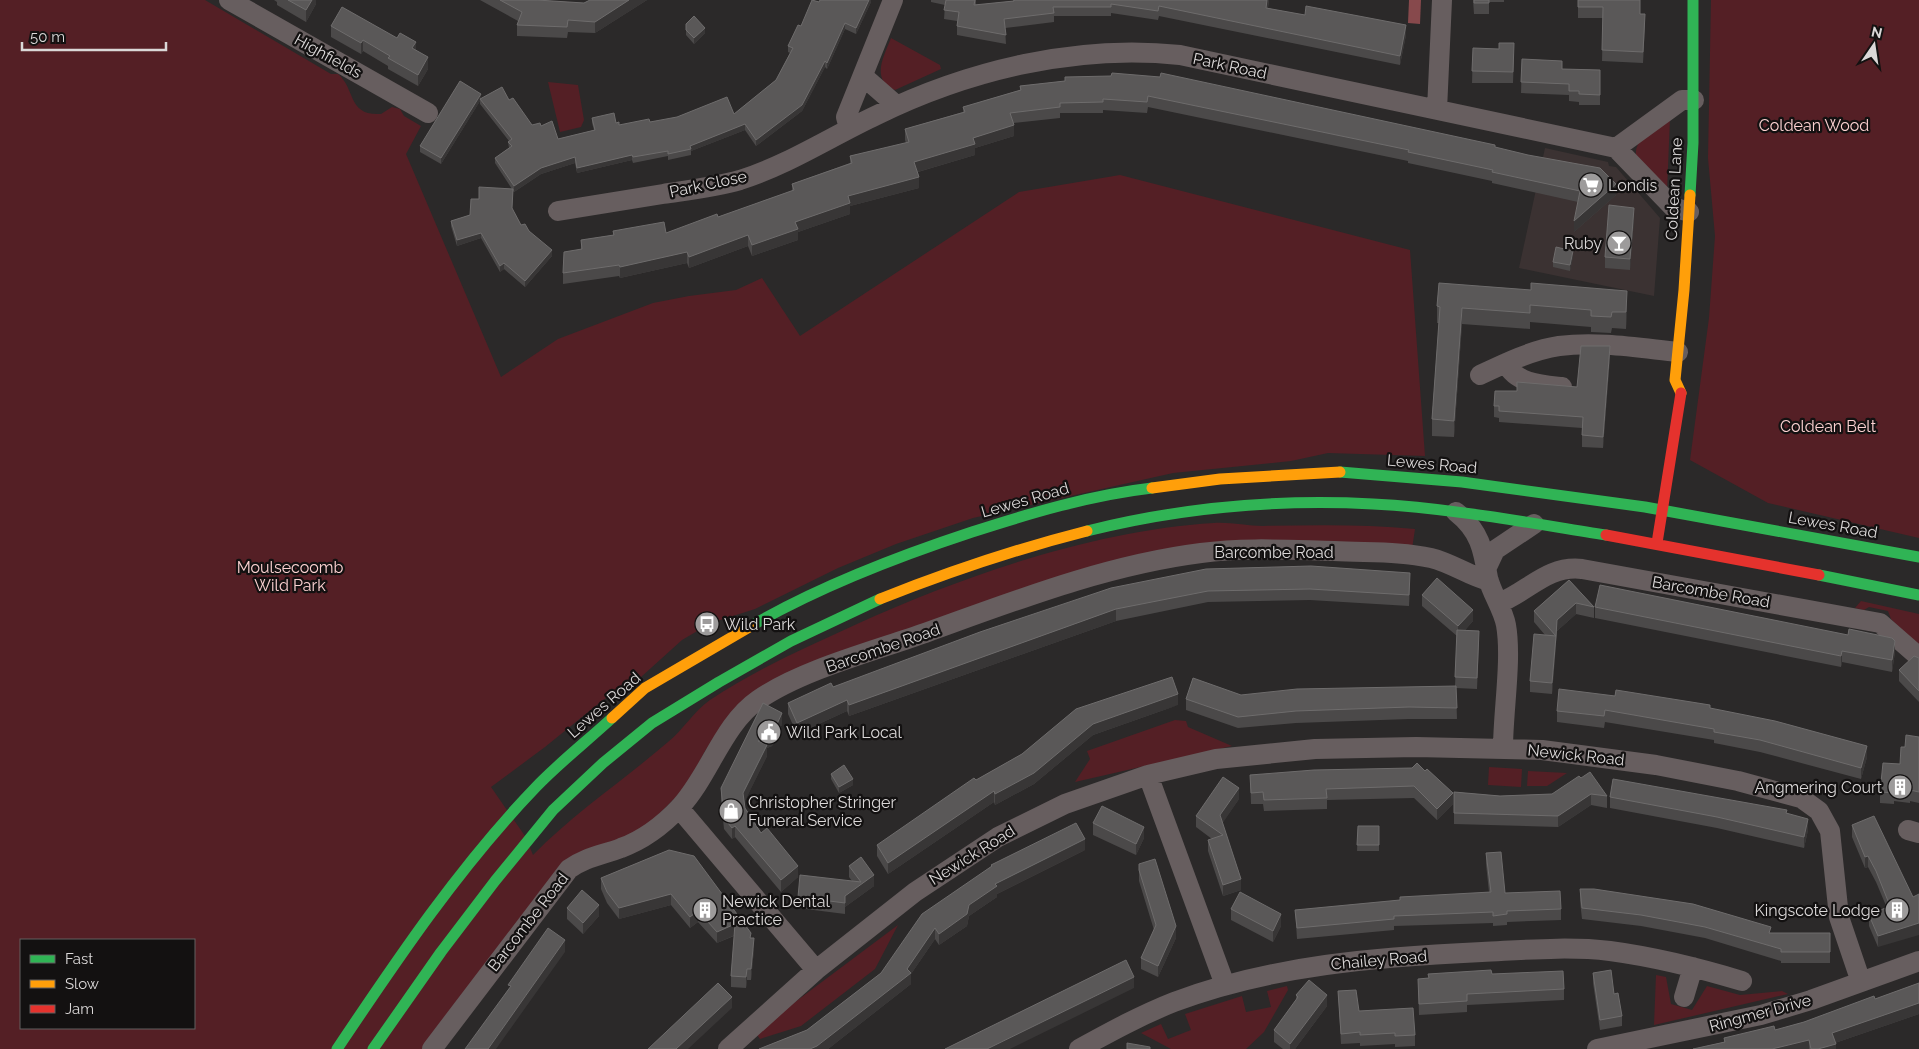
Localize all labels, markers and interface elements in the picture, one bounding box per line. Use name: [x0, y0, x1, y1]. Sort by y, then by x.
scale bar: [22, 20, 166, 52]
north arrow: [1849, 20, 1899, 70]
text: N: [1870, 23, 1884, 41]
text: 50 m: [30, 28, 65, 46]
street label: Highfields: [291, 30, 365, 82]
street label: Park Road: [1191, 49, 1269, 83]
park label: Coldean Wood: [1759, 116, 1869, 135]
street label: Coldean Lane: [1662, 137, 1686, 241]
street label: Park Close: [668, 167, 748, 201]
supermarket icon: Londis: [1578, 172, 1604, 198]
place label: Londis: [1608, 176, 1657, 195]
bar icon: Ruby: [1606, 230, 1632, 256]
place label: Ruby: [1564, 234, 1602, 253]
park label: Coldean Belt: [1780, 417, 1877, 436]
street label: Lewes Road: [1386, 451, 1478, 477]
street label: Lewes Road: [979, 478, 1071, 522]
street label: Lewes Road: [1787, 508, 1879, 542]
street label: Barcombe Road: [1214, 543, 1334, 562]
park label: Moulsecoomb Wild Park: [237, 558, 343, 595]
street label: Barcombe Road: [1651, 572, 1771, 612]
bus stop icon: Wild Park: [694, 611, 720, 637]
place label: Wild Park: [724, 615, 796, 634]
street label: Barcombe Road: [823, 620, 943, 676]
street label: Lewes Road: [564, 668, 644, 742]
public building icon: Wild Park Local: [756, 719, 782, 745]
place label: Wild Park Local: [786, 723, 903, 742]
street label: Newick Road: [1526, 740, 1626, 770]
building icon: Angmering Court: [1887, 774, 1913, 800]
place label: Angmering Court: [1754, 778, 1883, 797]
place label: Christopher Stringer Funeral Service: [748, 793, 896, 830]
shop icon: Christopher Stringer Funeral Service: [718, 798, 744, 824]
street label: Newick Road: [926, 821, 1018, 889]
street label: Barcombe Road: [484, 869, 572, 975]
place label: Newick Dental Practice: [722, 892, 830, 929]
building icon: Newick Dental Practice: [692, 897, 718, 923]
building icon: Kingscote Lodge: [1884, 897, 1910, 923]
place label: Kingscote Lodge: [1755, 901, 1880, 920]
legend: [20, 939, 195, 1029]
street label: Chailey Road: [1330, 946, 1428, 974]
text: Fast: [65, 950, 93, 968]
text: Slow: [65, 975, 99, 993]
street label: Ringmer Drive: [1707, 990, 1813, 1036]
text: Jam: [65, 1000, 94, 1018]

